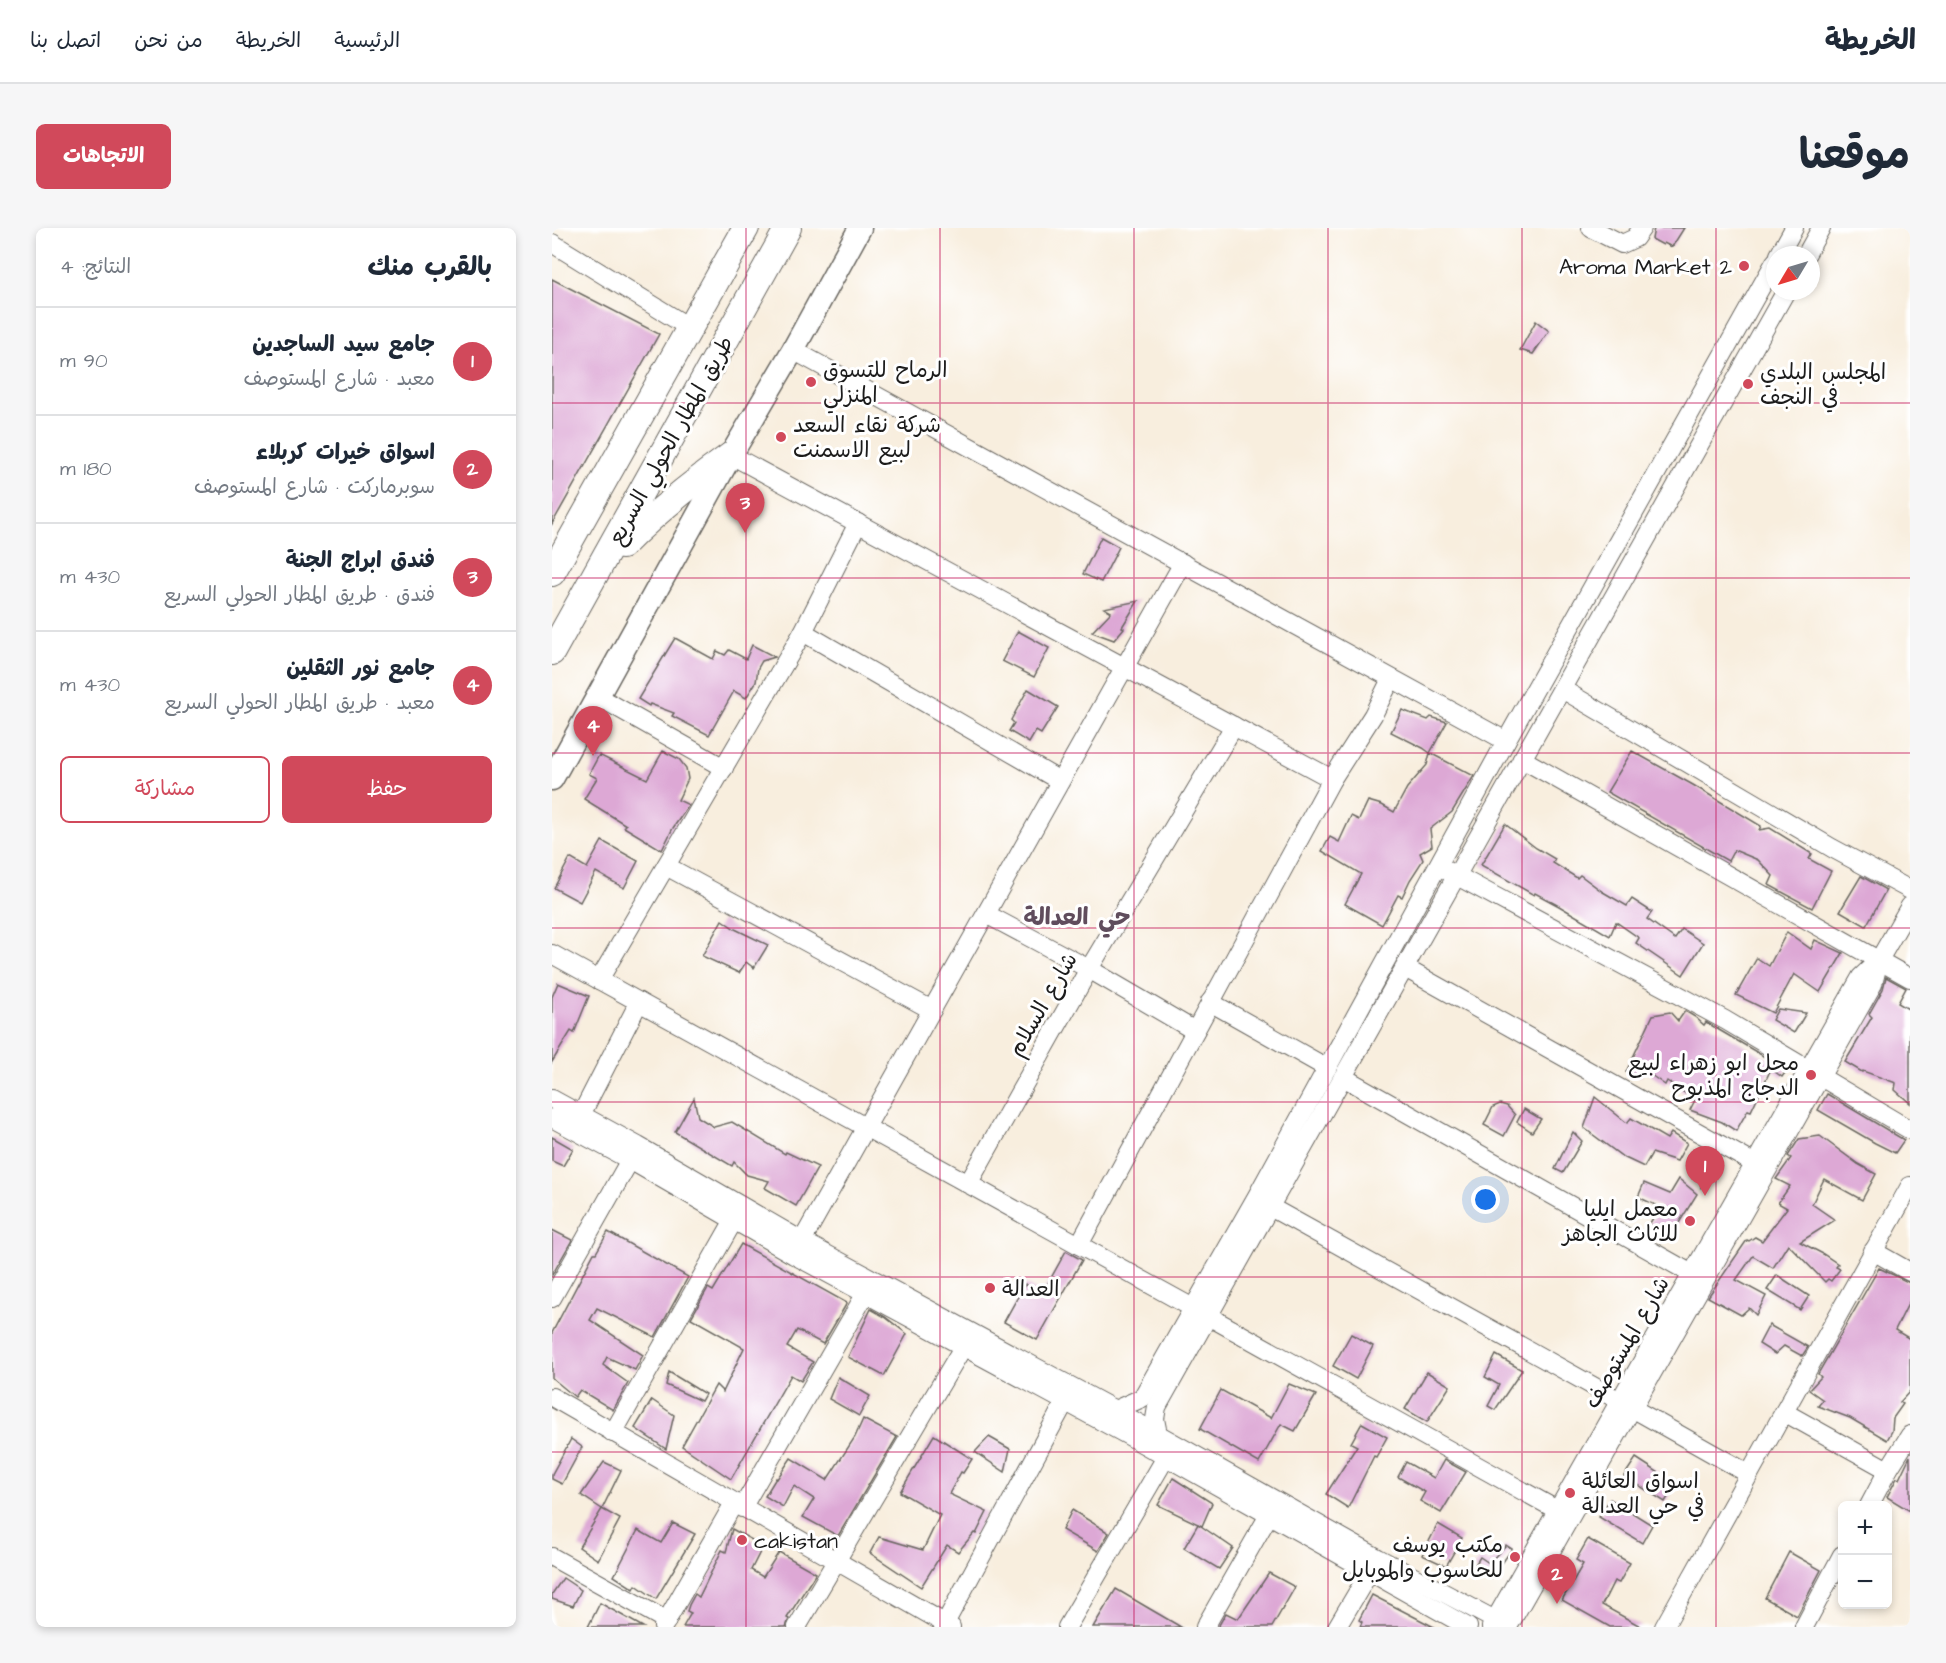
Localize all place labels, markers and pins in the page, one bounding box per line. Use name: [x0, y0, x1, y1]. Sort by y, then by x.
place label: Aroma Market 2: [1559, 252, 1732, 283]
marker: Aroma Market 2: [1737, 259, 1751, 273]
place label: الرماح للتسوق المنزلي: [823, 355, 948, 414]
place label: المجلس البلدي في النجف: [1760, 357, 1886, 413]
marker: الرماح للتسوق المنزلي: [804, 375, 818, 389]
marker: المجلس البلدي في النجف: [1741, 377, 1755, 391]
place label: شركة نقاء السعد لبيع الاسمنت: [793, 410, 941, 466]
marker: شركة نقاء السعد لبيع الاسمنت: [774, 430, 788, 444]
pin: 3: [726, 484, 764, 533]
pin: 4: [574, 706, 612, 756]
place label: محل ابو زهراء لبيع الدجاج المذبوح: [1628, 1048, 1799, 1104]
marker: محل ابو زهراء لبيع الدجاج المذبوح: [1804, 1068, 1818, 1082]
pin: 1: [1686, 1146, 1724, 1196]
place label: معمل ايليا للاثاث الجاهز: [1560, 1194, 1678, 1250]
marker: معمل ايليا للاثاث الجاهز: [1683, 1214, 1697, 1228]
place label: العدالة: [1002, 1274, 1060, 1305]
marker: العدالة: [983, 1281, 997, 1295]
place label: اسواق العائلة في حي العدالة: [1582, 1466, 1705, 1525]
marker: اسواق العائلة في حي العدالة: [1563, 1486, 1577, 1500]
place label: cakistan: [754, 1526, 838, 1557]
place label: مكتب يوسف للحاسوب والموبايل: [1342, 1530, 1503, 1586]
marker: cakistan: [735, 1533, 749, 1547]
marker: مكتب يوسف للحاسوب والموبايل: [1508, 1550, 1522, 1564]
pin: 2: [1538, 1554, 1576, 1604]

